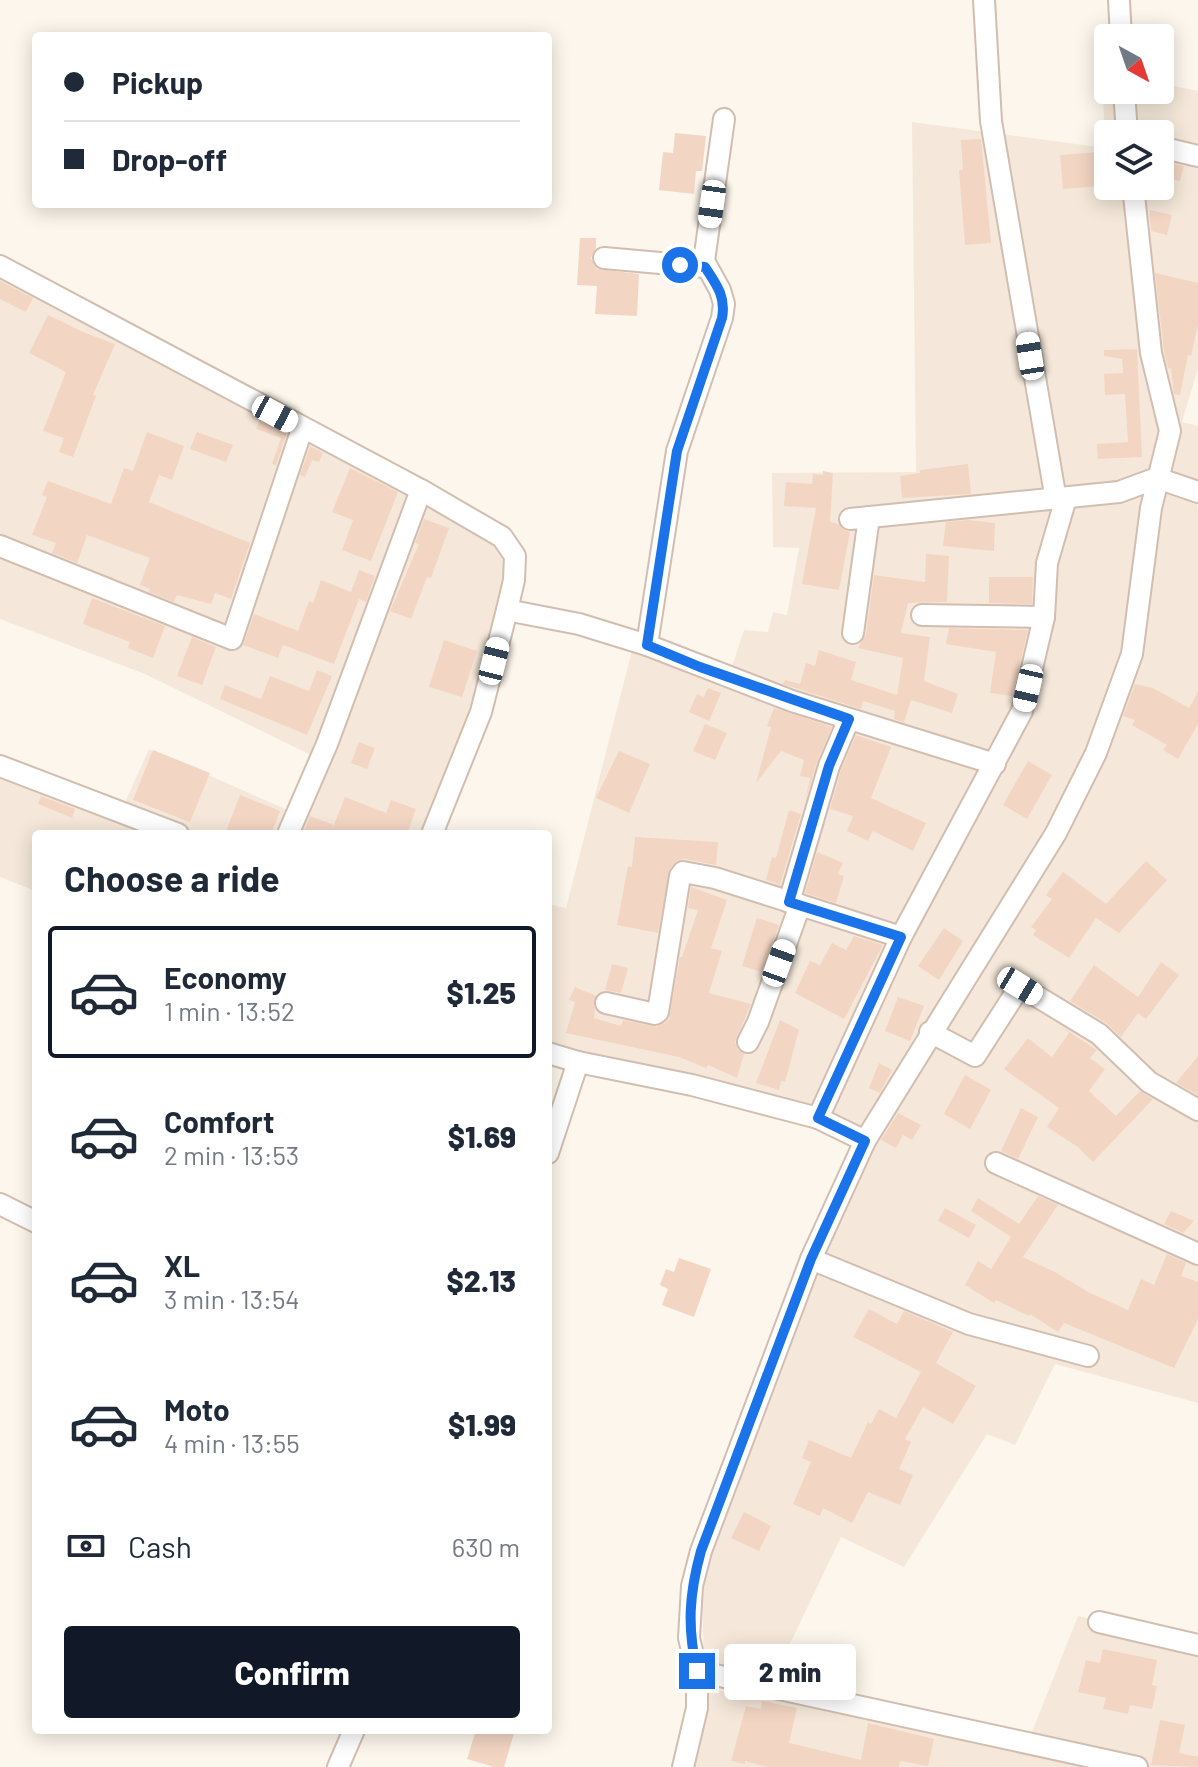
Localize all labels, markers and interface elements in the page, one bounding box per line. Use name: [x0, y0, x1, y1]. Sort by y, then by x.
north arrow: [1094, 24, 1174, 104]
map controls: [1094, 24, 1174, 200]
text: Pickup: [112, 64, 203, 100]
button: layers: [1094, 120, 1174, 200]
text: Drop-off: [112, 141, 227, 177]
car: [697, 179, 727, 229]
route start: [662, 247, 698, 283]
car: [1014, 330, 1046, 382]
car: [248, 392, 302, 436]
car: [477, 635, 511, 687]
car: [1011, 662, 1045, 714]
text: Choose a ride: [64, 856, 280, 899]
car: [760, 936, 798, 990]
icon: car: [68, 956, 140, 1028]
text: Economy: [164, 959, 287, 995]
car: [993, 963, 1047, 1009]
text: $1.25: [447, 974, 516, 1010]
text: 1 min · 13:52: [164, 995, 295, 1026]
icon: car: [68, 1100, 140, 1172]
text: Comfort: [164, 1103, 274, 1139]
text: $1.69: [448, 1118, 516, 1154]
text: 2 min · 13:53: [164, 1139, 299, 1170]
icon: car: [68, 1244, 140, 1316]
text: XL: [164, 1247, 200, 1283]
text: $2.13: [447, 1262, 516, 1298]
text: 3 min · 13:54: [164, 1283, 300, 1314]
icon: car: [68, 1388, 140, 1460]
text: Moto: [164, 1391, 230, 1427]
text: $1.99: [448, 1406, 516, 1442]
text: 4 min · 13:55: [164, 1427, 300, 1458]
icon: cash: [64, 1524, 108, 1568]
text: Cash: [128, 1528, 192, 1564]
text: 630 m: [452, 1531, 520, 1562]
button: Confirm: [64, 1626, 520, 1718]
callout: 2 min: [725, 1643, 857, 1699]
route end: [679, 1653, 715, 1689]
text: 2 min: [759, 1656, 821, 1687]

